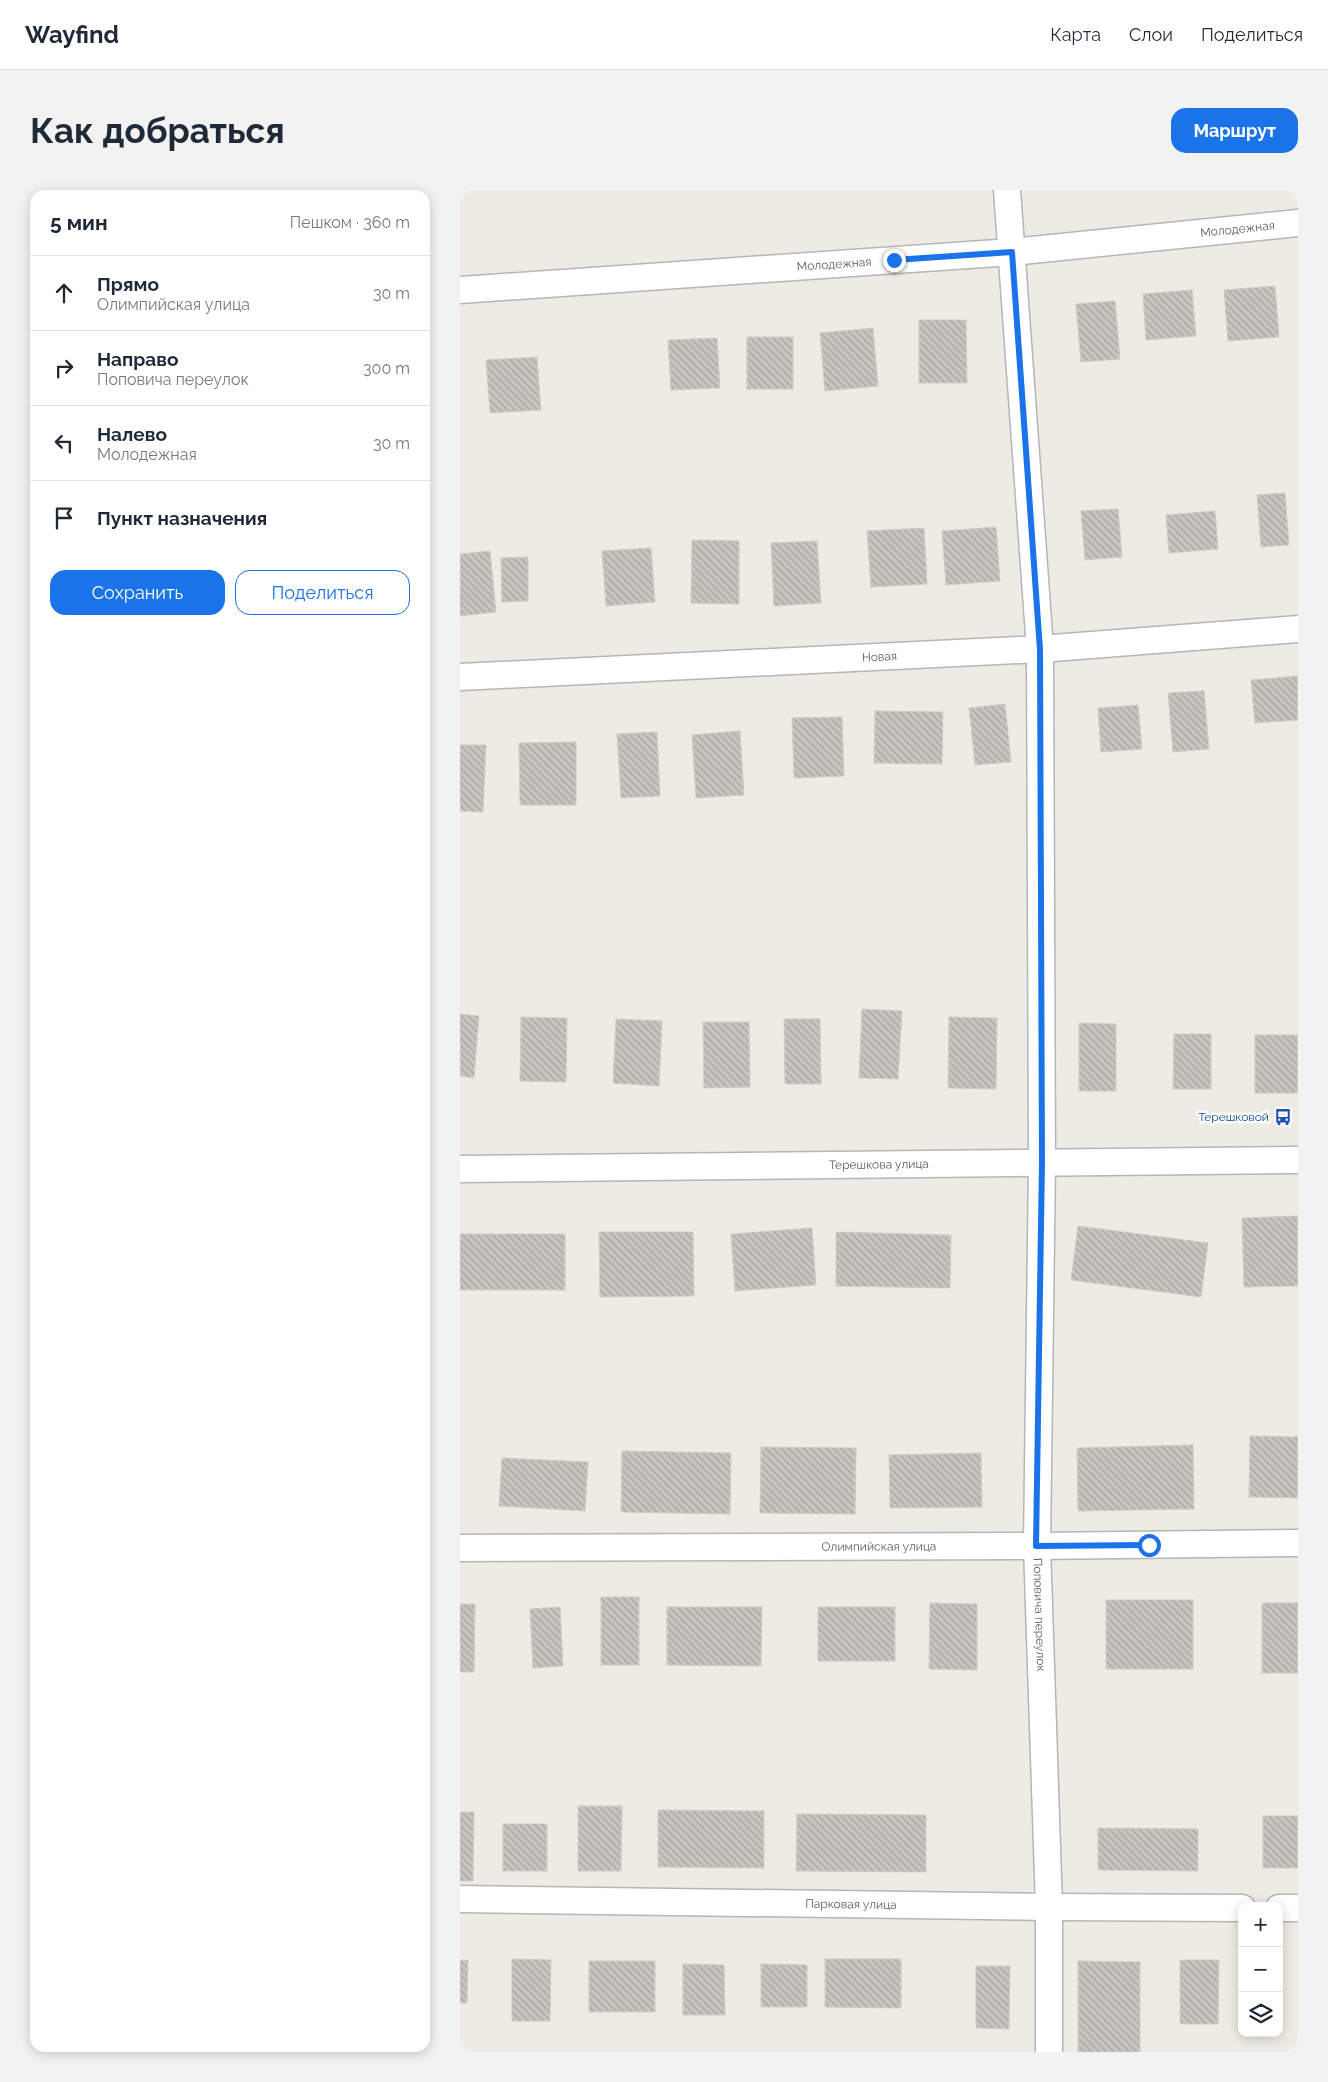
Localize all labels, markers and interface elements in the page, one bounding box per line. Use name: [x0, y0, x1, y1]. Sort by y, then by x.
text: Wayfind: [25, 20, 119, 49]
text: Карта: [1050, 24, 1101, 45]
text: Слои: [1129, 24, 1173, 45]
text: Поделиться: [1201, 24, 1303, 45]
button: Маршрут: [1171, 108, 1298, 153]
text: Как добраться: [30, 110, 285, 151]
text: 5 мин: [50, 210, 108, 235]
text: Пешком · 360 m: [290, 213, 410, 232]
street label: Молодежная: [1200, 218, 1275, 240]
route end: [883, 249, 906, 272]
street label: Молодежная: [796, 255, 872, 274]
text: Прямо: [97, 273, 159, 295]
icon: ahead: [50, 279, 78, 307]
text: 30 m: [373, 284, 410, 303]
text: Олимпийская улица: [97, 295, 250, 314]
text: Направо: [97, 348, 178, 370]
icon: right: [50, 354, 78, 382]
text: 300 m: [363, 359, 410, 378]
text: Поповича переулок: [97, 370, 249, 389]
text: Налево: [97, 423, 167, 445]
icon: left: [50, 429, 78, 457]
text: 30 m: [373, 434, 410, 453]
text: Молодежная: [97, 445, 197, 464]
icon: arrive: [50, 504, 78, 532]
text: Пункт назначения: [97, 507, 267, 529]
button: Сохранить: [50, 570, 225, 615]
button: Поделиться: [235, 570, 410, 615]
street label: Новая: [862, 649, 897, 665]
bus stop icon: Терешковой: [1273, 1107, 1293, 1127]
place label: Терешковой: [1198, 1110, 1269, 1124]
street label: Терешкова улица: [829, 1157, 929, 1172]
route start: [1138, 1534, 1161, 1557]
street label: Олимпийская улица: [822, 1539, 936, 1554]
street label: Поповича переулок: [1030, 1558, 1048, 1672]
street label: Парковая улица: [805, 1897, 897, 1912]
map controls: [1238, 1902, 1283, 2037]
button: +: [1238, 1902, 1283, 1947]
button: −: [1238, 1947, 1283, 1992]
button: layers: [1238, 1992, 1283, 2037]

